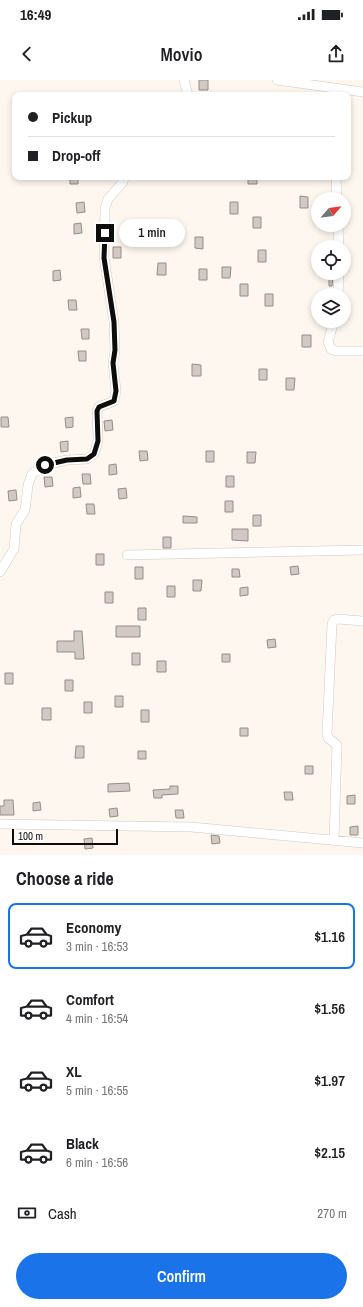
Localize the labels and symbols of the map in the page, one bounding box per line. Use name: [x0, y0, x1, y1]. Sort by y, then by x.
north arrow: [311, 192, 351, 232]
callout: 1 min: [119, 219, 185, 247]
route end: [96, 224, 114, 242]
route start: [36, 456, 54, 474]
scale bar: [12, 827, 118, 846]

